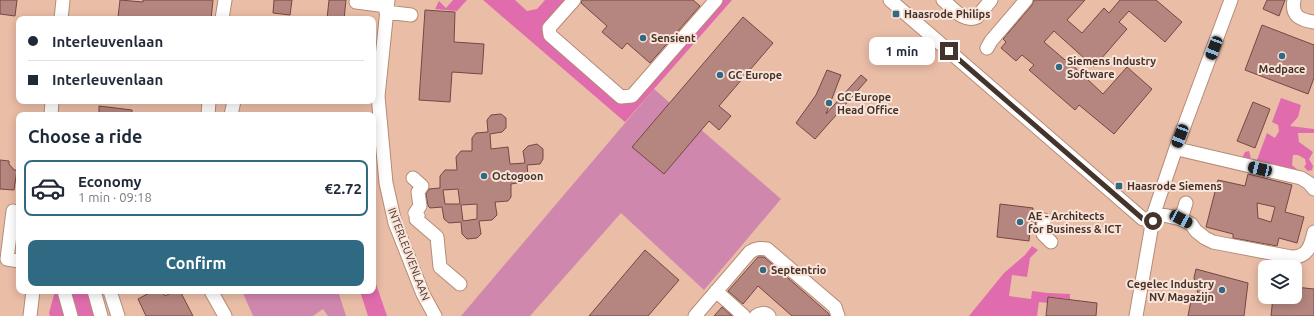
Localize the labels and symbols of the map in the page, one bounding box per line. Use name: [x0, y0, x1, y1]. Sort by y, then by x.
place label: Haasrode Philips: [904, 8, 990, 20]
marker: Haasrode Philips: [891, 9, 901, 19]
place label: Sensient: [651, 32, 696, 44]
marker: Sensient: [638, 33, 648, 43]
car: [1204, 35, 1224, 61]
callout: 1 min: [869, 37, 935, 65]
route end: [940, 42, 958, 60]
marker: Medpace: [1277, 51, 1287, 61]
place label: Siemens Industry Software: [1067, 55, 1156, 80]
marker: Siemens Industry Software: [1054, 62, 1064, 72]
place label: Medpace: [1259, 63, 1305, 75]
place label: GC Europe: [728, 69, 782, 81]
marker: GC Europe: [715, 70, 725, 80]
place label: GC Europe Head Office: [837, 91, 899, 116]
marker: GC Europe Head Office: [824, 98, 834, 108]
car: [1170, 123, 1190, 149]
car: [1247, 160, 1273, 178]
place label: Octogoon: [492, 170, 543, 182]
marker: Octogoon: [479, 171, 489, 181]
place label: Haasrode Siemens: [1127, 180, 1222, 192]
marker: Haasrode Siemens: [1114, 181, 1124, 191]
street label: INTERLEUVENLAAN: [386, 206, 432, 302]
car: [1168, 208, 1194, 230]
place label: AE - Architects for Business & ICT: [1028, 210, 1122, 235]
route start: [1144, 212, 1162, 230]
marker: AE - Architects for Business & ICT: [1015, 217, 1025, 227]
place label: Septentrio: [771, 264, 827, 276]
marker: Septentrio: [758, 265, 768, 275]
place label: Cegelec Industry NV Magazijn: [1127, 278, 1214, 303]
marker: Cegelec Industry NV Magazijn: [1217, 285, 1227, 295]

